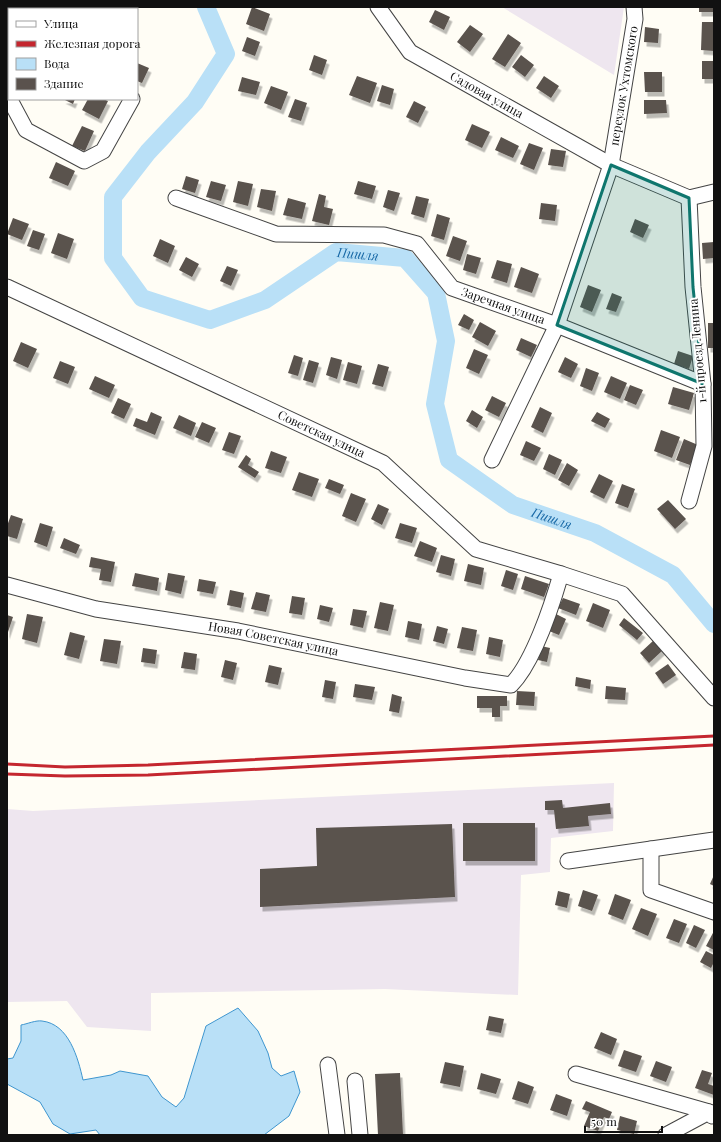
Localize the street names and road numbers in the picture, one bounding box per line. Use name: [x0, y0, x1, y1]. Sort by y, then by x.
street label: переулок Ухтомского: [605, 24, 641, 147]
street label: Садовая улица: [448, 67, 526, 121]
street label: Заречная улица: [460, 283, 548, 327]
street label: 1-й проезд Ленина: [684, 298, 710, 404]
street label: Советская улица: [275, 406, 368, 461]
street label: Новая Советская улица: [207, 618, 340, 659]

